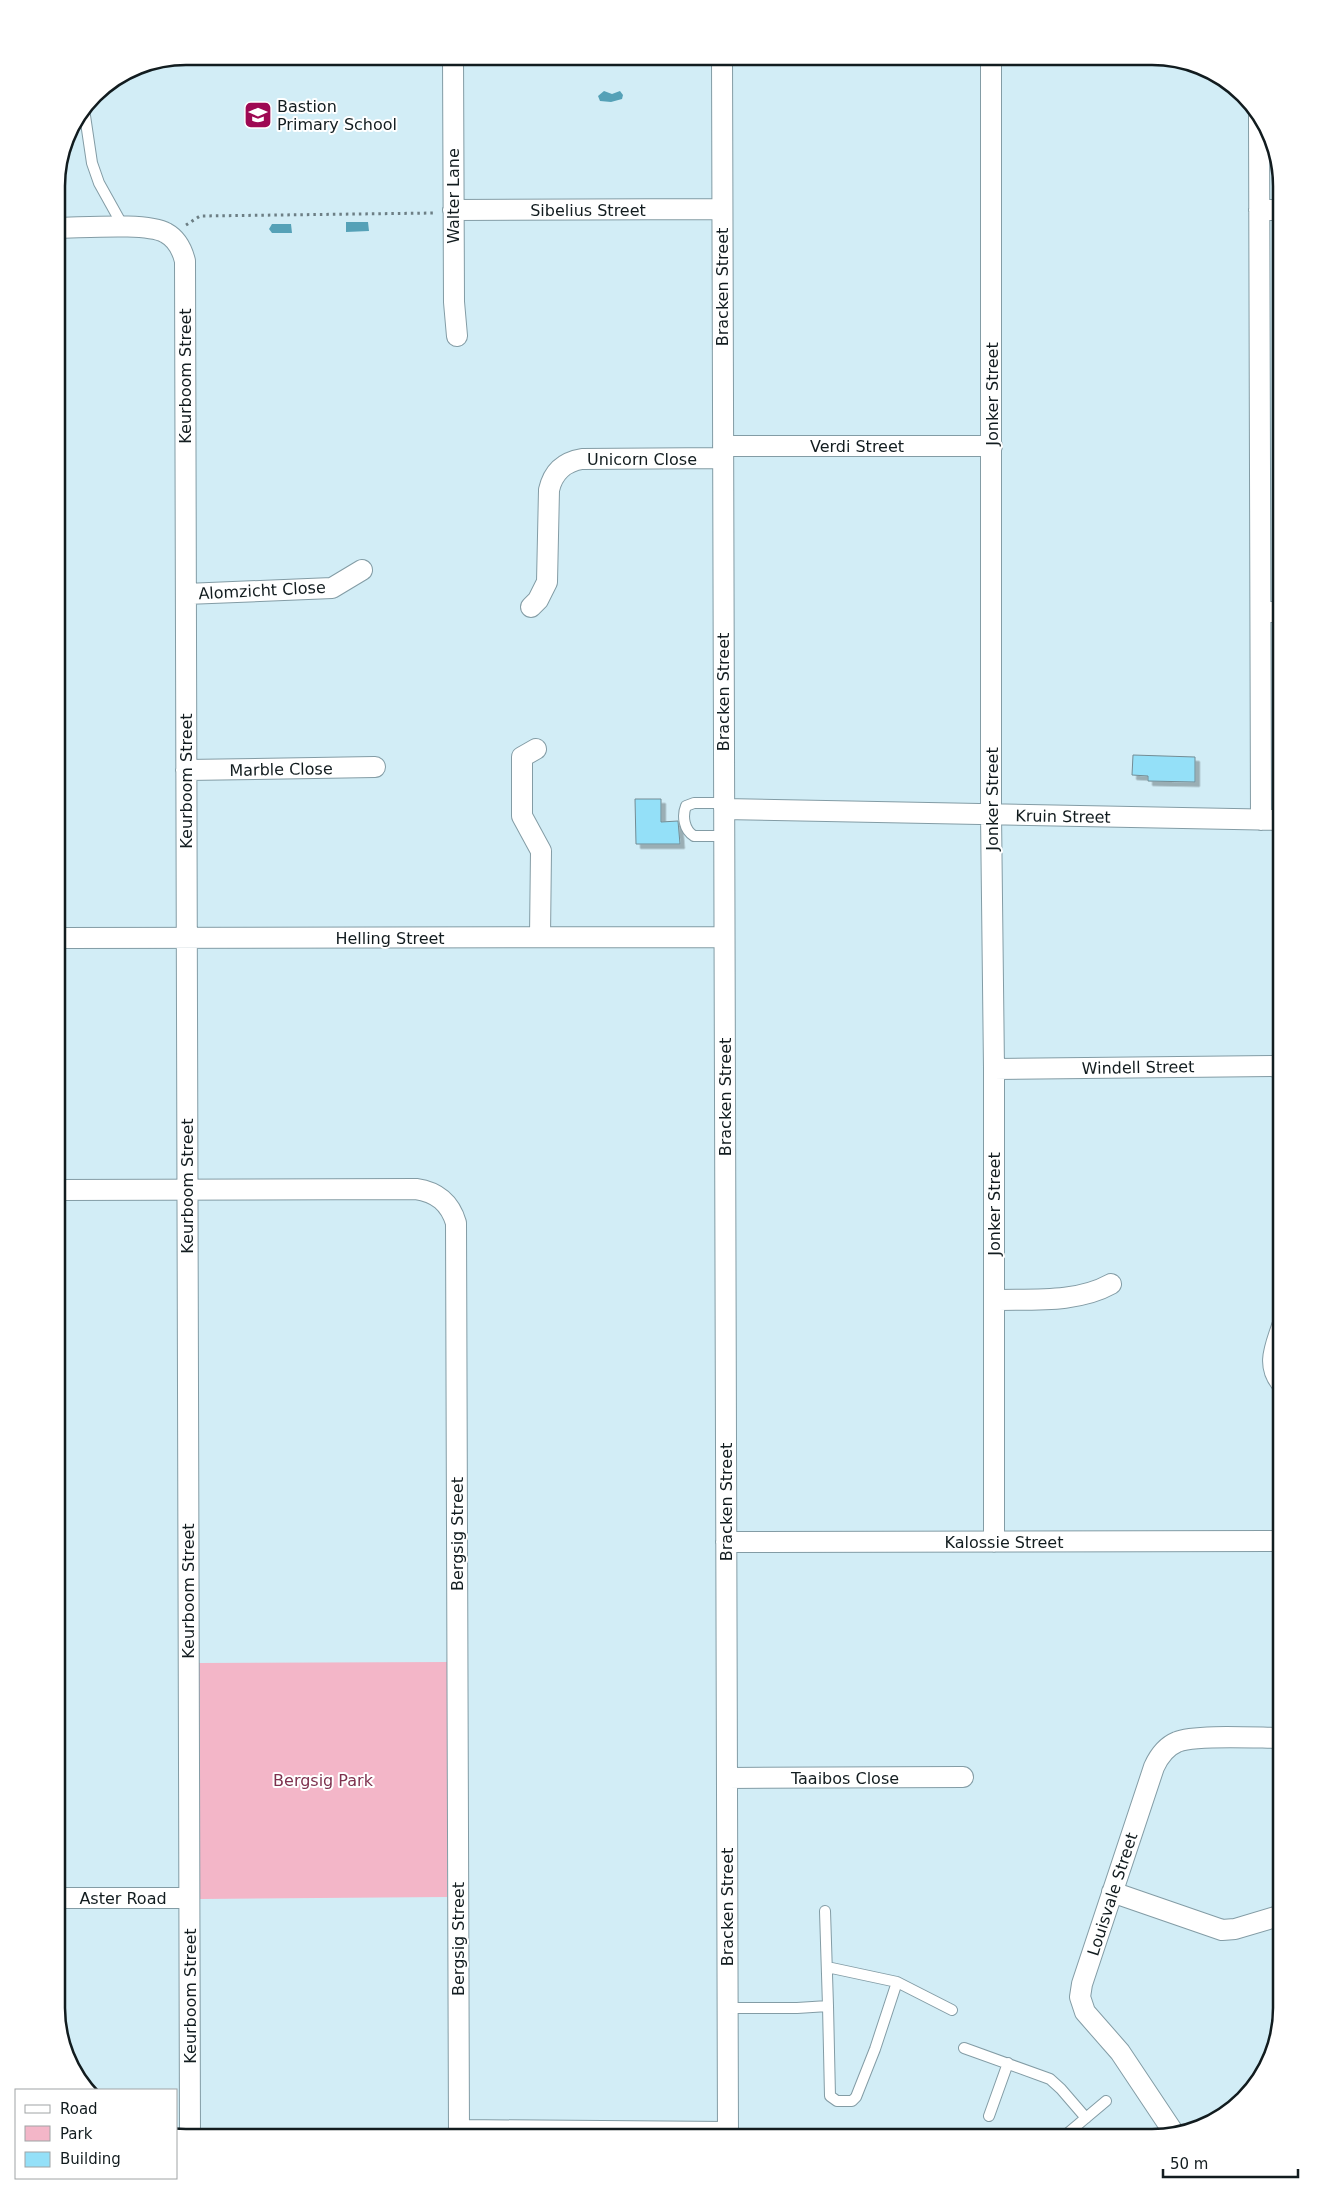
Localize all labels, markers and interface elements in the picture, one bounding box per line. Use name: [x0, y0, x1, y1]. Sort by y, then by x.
place label: Bastion Primary School: [277, 97, 397, 134]
school or university icon: Bastion Primary School: [243, 100, 273, 130]
street label: Walter Lane: [444, 148, 463, 244]
street label: Sibelius Street: [530, 201, 646, 220]
street label: Bracken Street: [713, 228, 732, 346]
street label: Keurboom Street: [176, 308, 195, 444]
street label: Jonker Street: [983, 342, 1002, 447]
street label: Verdi Street: [810, 437, 904, 456]
street label: Unicorn Close: [587, 450, 697, 469]
street label: Alomzicht Close: [198, 578, 326, 603]
street label: Bracken Street: [714, 633, 733, 751]
street label: Keurboom Street: [177, 713, 196, 849]
street label: Jonker Street: [983, 747, 1002, 852]
street label: Marble Close: [229, 759, 333, 780]
street label: Kruin Street: [1015, 806, 1111, 827]
street label: Helling Street: [335, 929, 445, 948]
street label: Bracken Street: [716, 1038, 735, 1156]
street label: Windell Street: [1082, 1057, 1194, 1078]
street label: Keurboom Street: [178, 1118, 197, 1254]
street label: Jonker Street: [985, 1152, 1004, 1257]
street label: Bracken Street: [717, 1443, 736, 1561]
street label: Bergsig Street: [448, 1477, 467, 1591]
street label: Keurboom Street: [179, 1523, 198, 1659]
street label: Kalossie Street: [945, 1533, 1063, 1552]
street label: Taaibos Close: [790, 1769, 899, 1788]
park label: Bergsig Park: [273, 1771, 374, 1790]
street label: Louisvale Street: [1084, 1830, 1141, 1958]
street label: Bracken Street: [718, 1848, 737, 1966]
street label: Bergsig Street: [449, 1882, 468, 1996]
street label: Aster Road: [79, 1889, 167, 1908]
street label: Keurboom Street: [181, 1928, 200, 2064]
legend: [15, 2089, 178, 2179]
text: Road: [60, 2100, 98, 2118]
text: Park: [60, 2125, 93, 2143]
scale bar: [1163, 2146, 1298, 2178]
text: Building: [60, 2150, 121, 2168]
text: 50 m: [1170, 2155, 1208, 2173]

